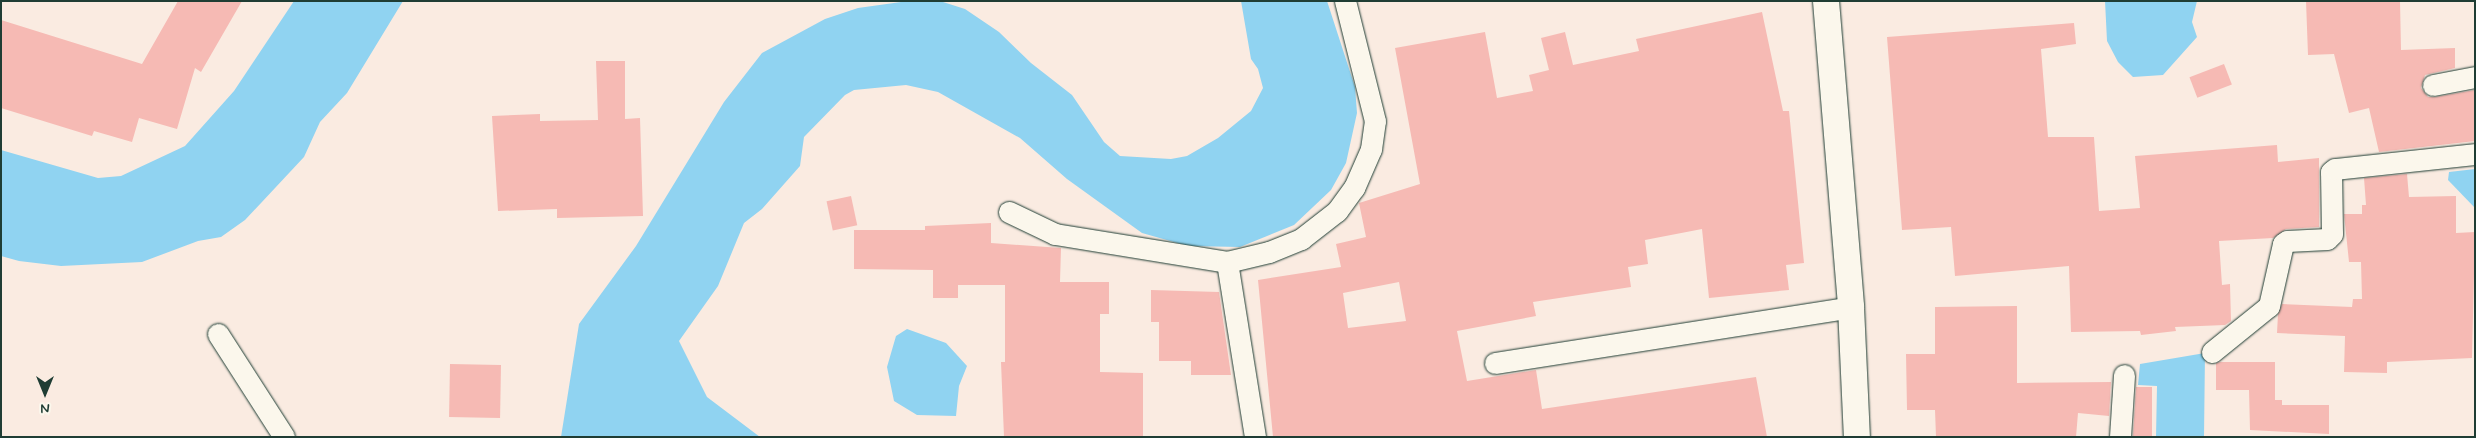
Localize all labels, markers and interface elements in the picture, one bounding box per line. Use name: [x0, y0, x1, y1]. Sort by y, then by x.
north arrow: [20, 368, 70, 418]
text: N: [40, 399, 50, 417]

